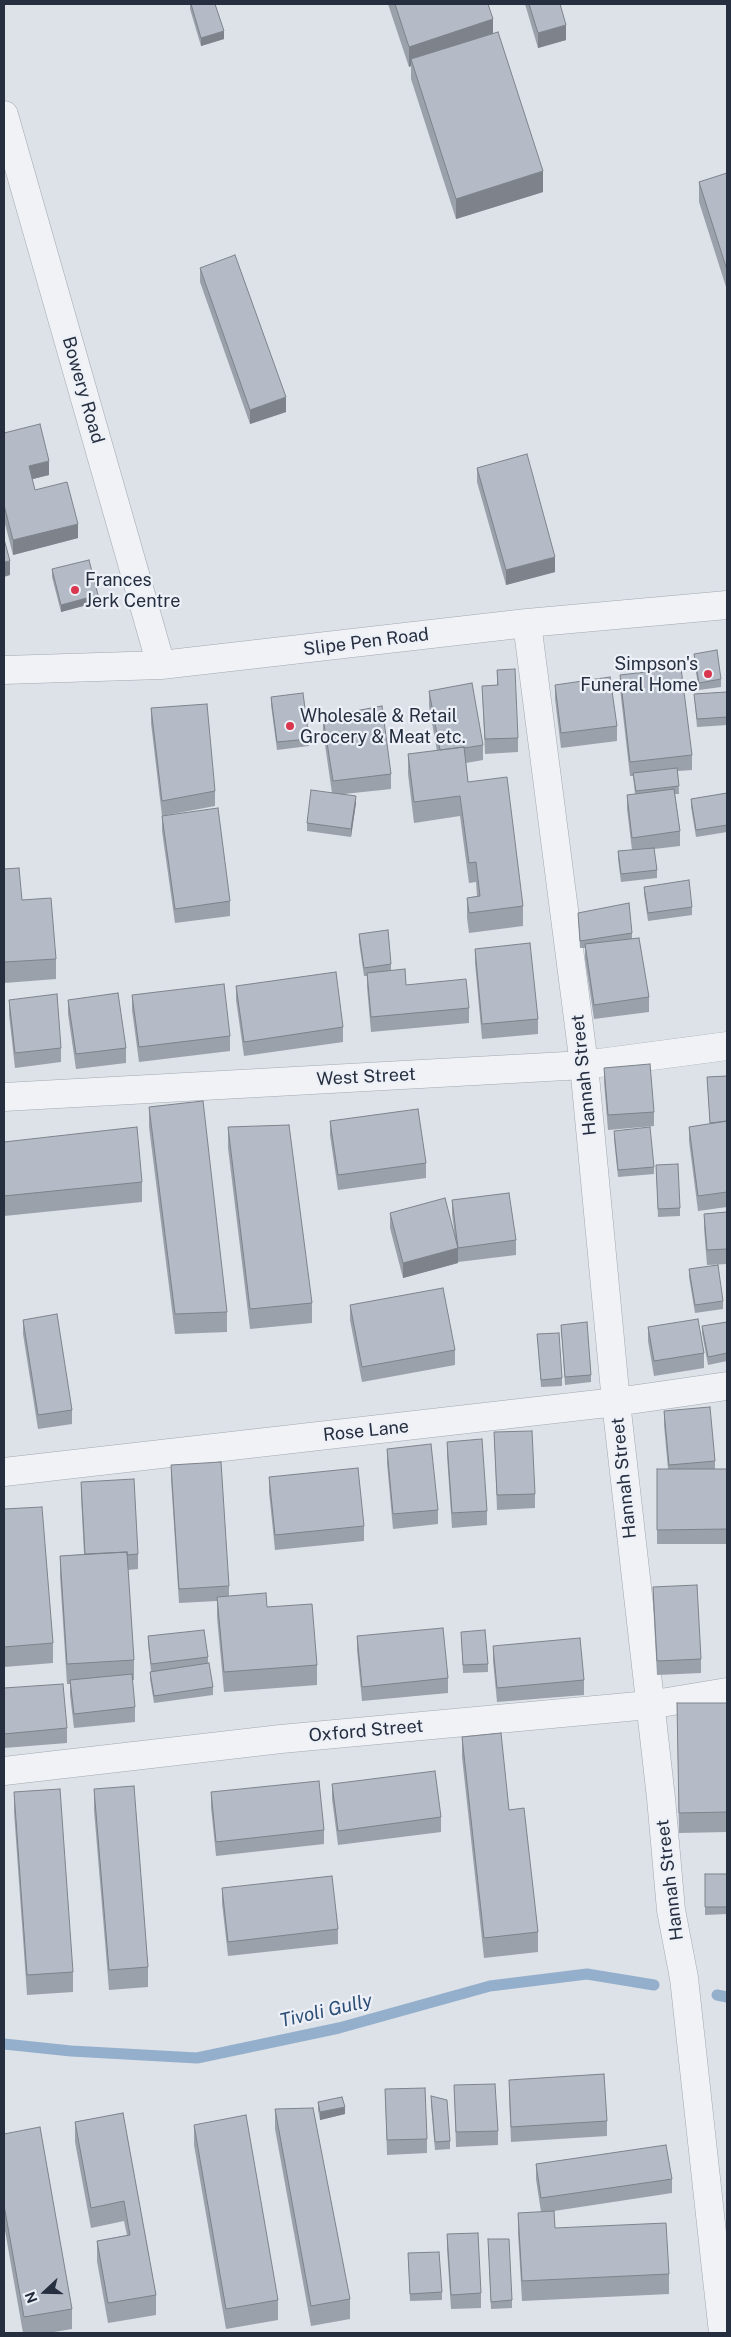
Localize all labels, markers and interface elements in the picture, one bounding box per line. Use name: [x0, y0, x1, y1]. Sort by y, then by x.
street label: Bowery Road: [57, 334, 109, 446]
place label: Frances Jerk Centre: [85, 569, 180, 612]
marker: Frances Jerk Centre: [69, 584, 81, 596]
street label: Slipe Pen Road: [302, 624, 430, 660]
place label: Simpson's Funeral Home: [580, 653, 698, 696]
marker: Simpson's Funeral Home: [702, 668, 714, 680]
place label: Wholesale & Retail Grocery & Meat etc.: [300, 705, 466, 748]
marker: Wholesale & Retail Grocery & Meat etc.: [284, 720, 296, 732]
street label: Hannah Street: [567, 1013, 601, 1137]
street label: West Street: [316, 1064, 416, 1090]
street label: Rose Lane: [322, 1416, 410, 1446]
street label: Hannah Street: [607, 1416, 641, 1540]
street label: Oxford Street: [308, 1715, 424, 1747]
street label: Hannah Street: [652, 1818, 688, 1942]
water label: Tivoli Gully: [278, 1989, 374, 2033]
north arrow: [20, 2267, 70, 2317]
text: N: [22, 2289, 40, 2305]

